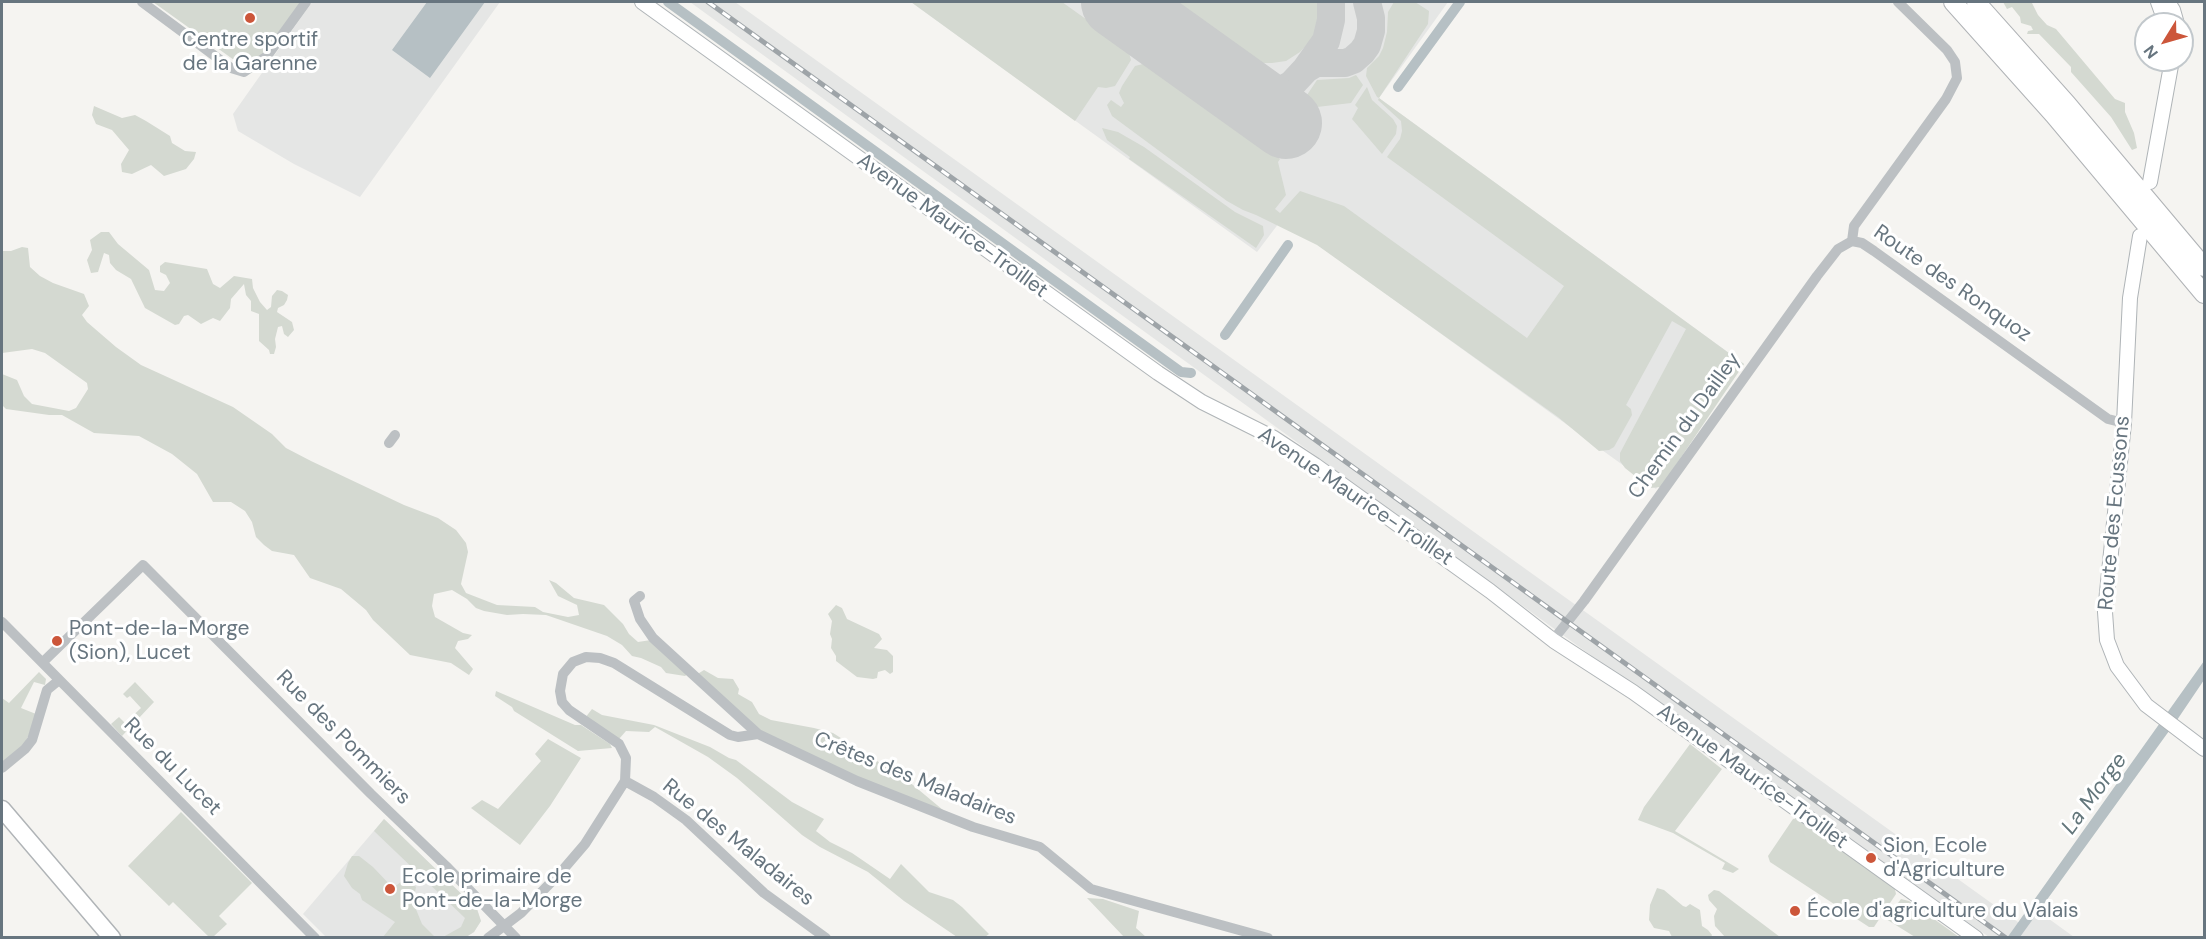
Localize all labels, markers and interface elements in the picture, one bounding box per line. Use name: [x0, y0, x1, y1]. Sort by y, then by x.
marker: Centre sportif de la Garenne: [243, 11, 257, 25]
north arrow: [2134, 12, 2194, 72]
place label: Centre sportif de la Garenne: [182, 27, 318, 77]
text: N: [2139, 41, 2163, 63]
street label: Avenue Maurice-Troillet: [852, 148, 1052, 304]
street label: Route des Ronquoz: [1868, 220, 2036, 348]
street label: Chemin du Dailley: [1623, 348, 1747, 504]
street label: Route des Ecussons: [2094, 415, 2136, 611]
street label: Avenue Maurice-Troillet: [1253, 422, 1457, 572]
place label: Pont-de-la-Morge (Sion), Lucet: [69, 616, 249, 666]
marker: Pont-de-la-Morge (Sion), Lucet: [50, 634, 64, 648]
street label: Rue des Pommiers: [270, 665, 416, 811]
street label: Avenue Maurice-Troillet: [1652, 699, 1852, 855]
street label: Rue du Lucet: [118, 713, 226, 821]
street label: Crêtes des Maladaires: [810, 727, 1020, 831]
water label: La Morge: [2057, 748, 2133, 840]
street label: Rue des Maladaires: [657, 774, 819, 912]
place label: Sion, Ecole d'Agriculture: [1883, 833, 2005, 883]
marker: Sion, Ecole d'Agriculture: [1864, 851, 1878, 865]
place label: Ecole primaire de Pont-de-la-Morge: [402, 864, 582, 914]
marker: Ecole primaire de Pont-de-la-Morge: [383, 882, 397, 896]
place label: École d'agriculture du Valais: [1807, 898, 2079, 924]
marker: École d'agriculture du Valais: [1788, 904, 1802, 918]

